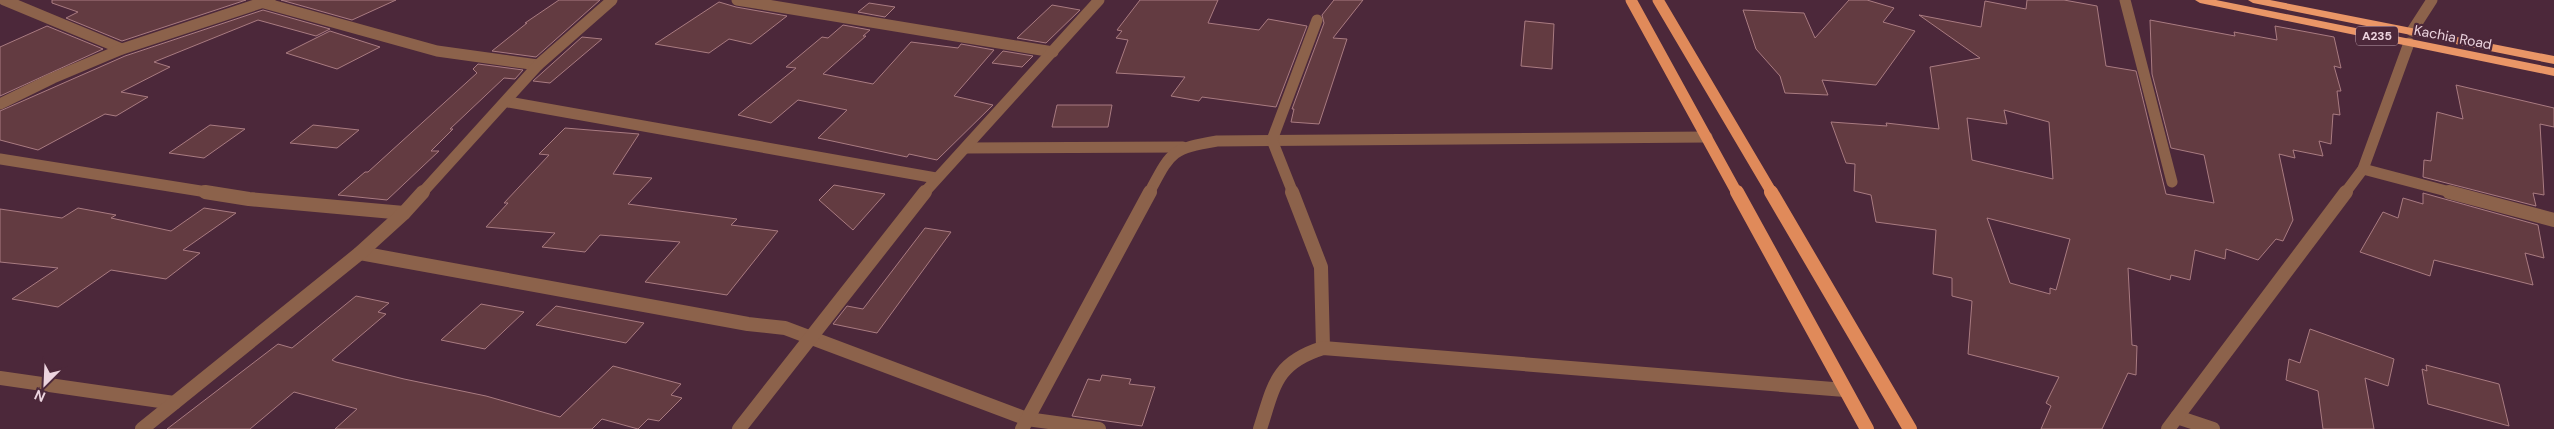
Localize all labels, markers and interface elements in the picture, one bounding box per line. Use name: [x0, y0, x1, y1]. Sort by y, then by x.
street label: Kachia Road: [2413, 21, 2493, 53]
road number: A235: [2356, 27, 2398, 46]
north arrow: [20, 359, 70, 409]
text: N: [31, 386, 48, 406]

